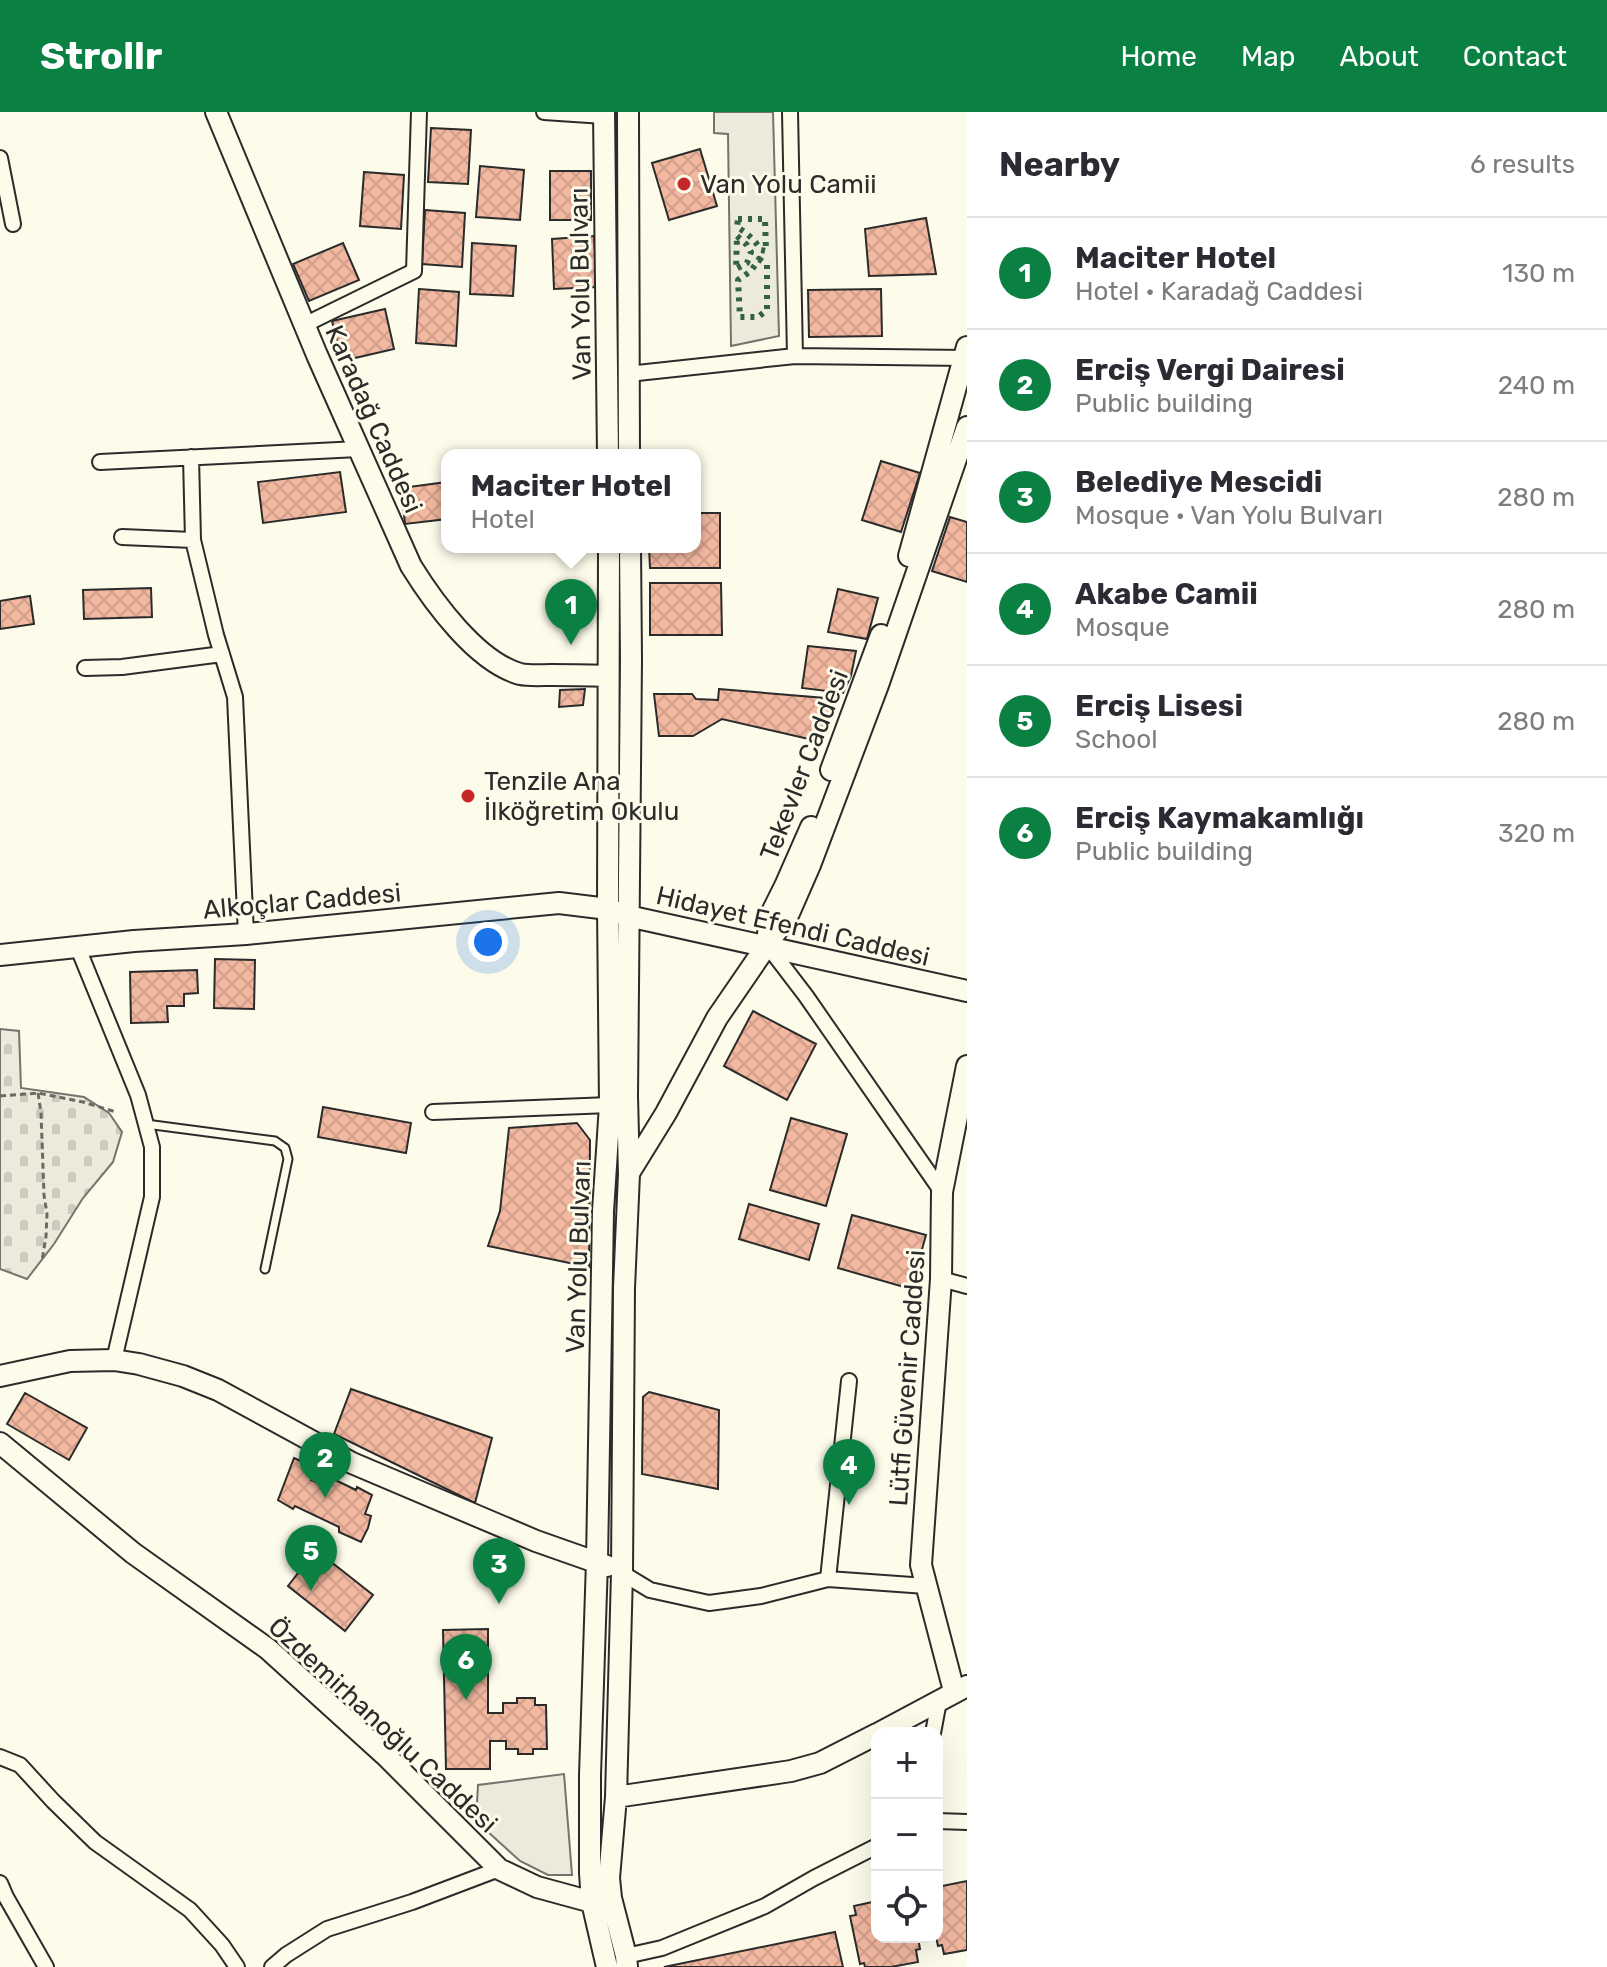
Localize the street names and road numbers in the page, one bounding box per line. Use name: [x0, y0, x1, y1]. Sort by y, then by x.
street label: Van Yolu Bulvarı: [563, 187, 598, 381]
street label: Karadağ Caddesi: [318, 321, 429, 518]
street label: Tekevler Caddesi: [754, 665, 855, 865]
street label: Alkoçlar Caddesi: [202, 877, 402, 926]
street label: Hidayet Efendi Caddesi: [653, 880, 933, 973]
street label: Van Yolu Bulvarı: [560, 1160, 597, 1354]
street label: Lütfi Güvenir Caddesi: [883, 1249, 932, 1507]
street label: Özdemirhanoğlu Caddesi: [262, 1611, 503, 1839]

